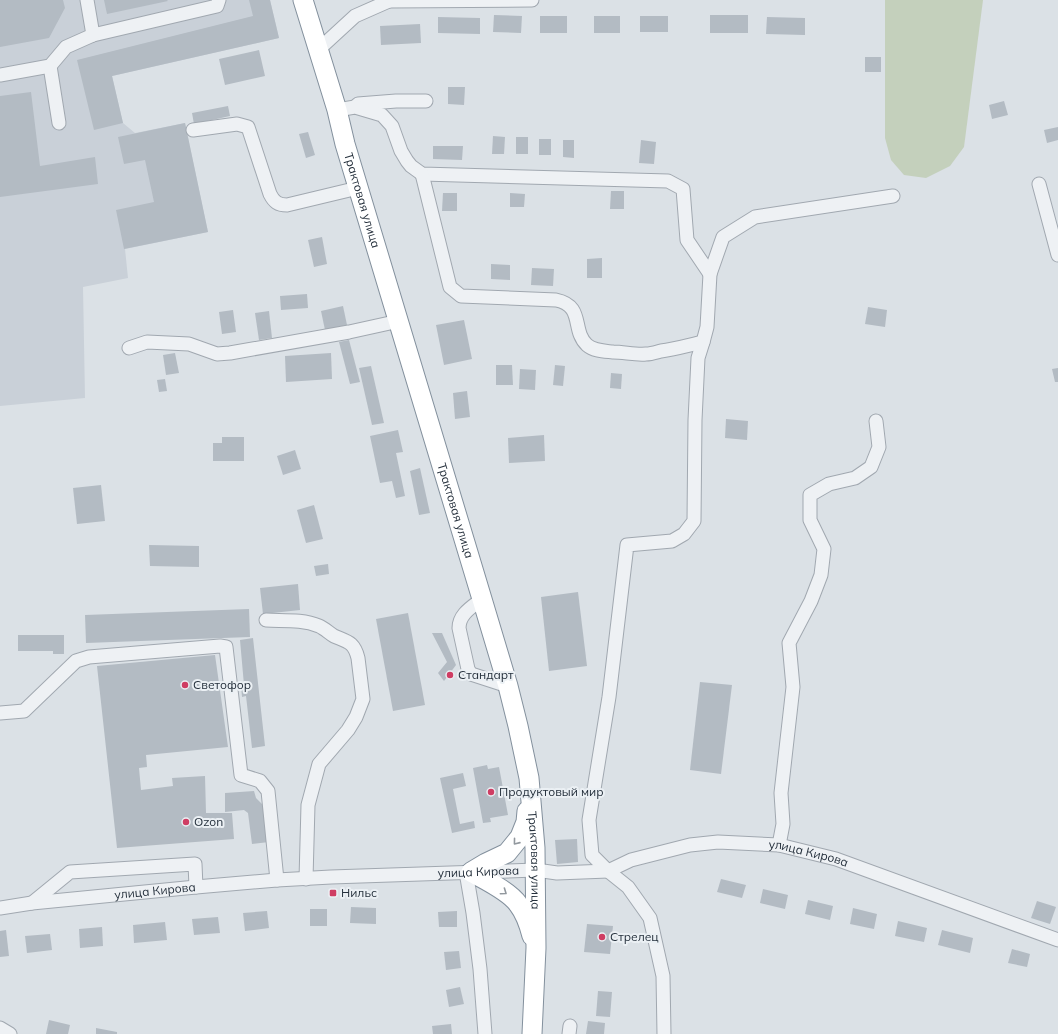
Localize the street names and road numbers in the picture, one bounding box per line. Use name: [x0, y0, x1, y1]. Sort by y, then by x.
street label: Трактовая улица: [341, 151, 384, 250]
street label: Трактовая улица: [434, 461, 477, 560]
street label: Трактовая улица: [525, 810, 544, 910]
street label: улица Кирова: [768, 837, 851, 870]
street label: улица Кирова: [437, 863, 519, 880]
street label: улица Кирова: [114, 879, 196, 902]

